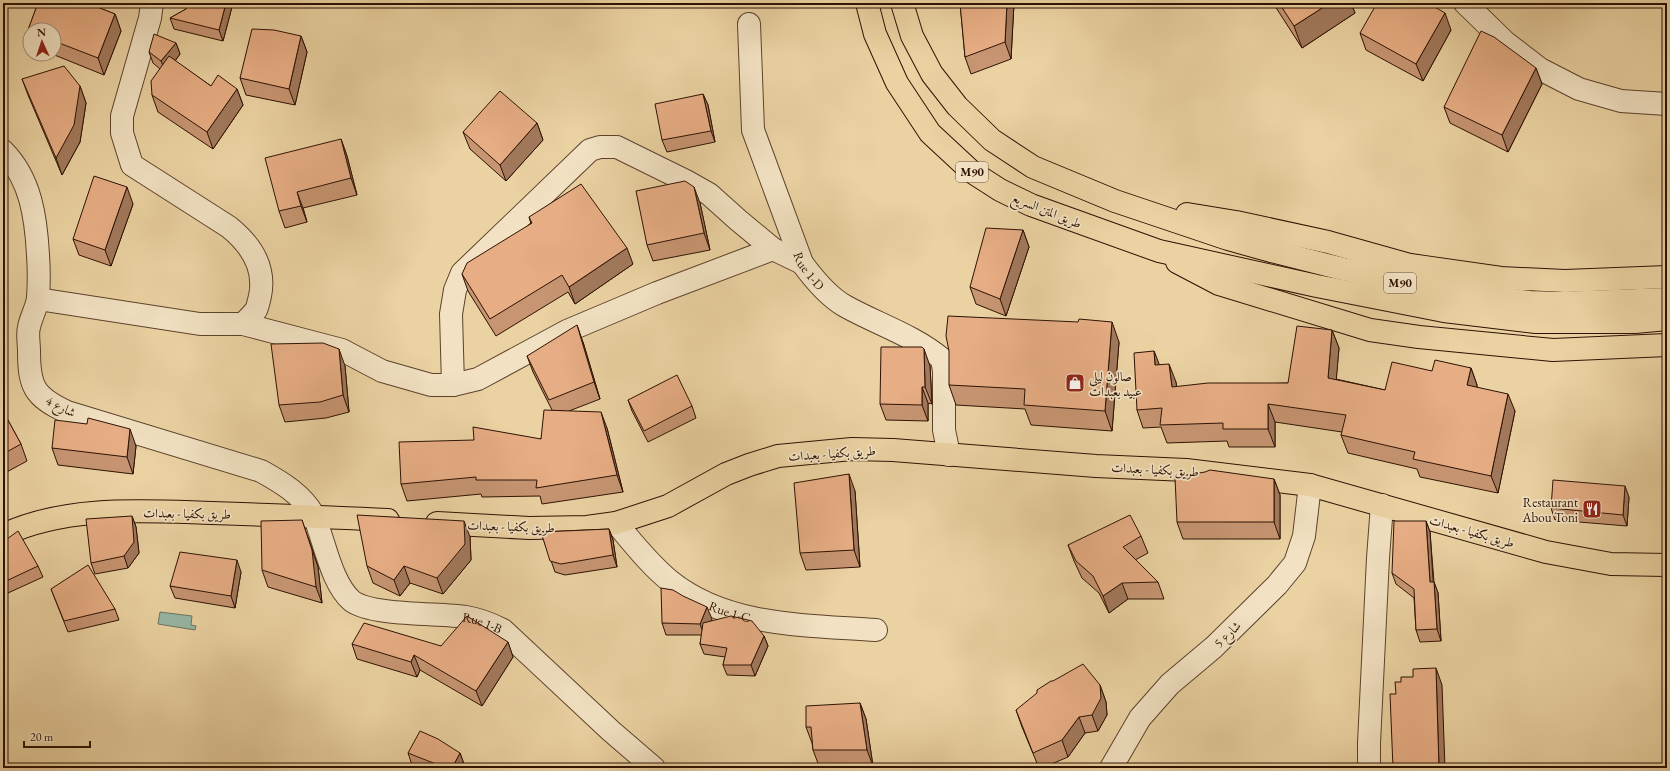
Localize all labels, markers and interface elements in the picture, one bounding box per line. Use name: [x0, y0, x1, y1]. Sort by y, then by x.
north arrow: [22, 22, 62, 62]
text: N: [37, 25, 46, 39]
road number: M90: [956, 162, 988, 182]
street label: طريق المتن السريع: [1008, 189, 1084, 236]
street label: Rue 1-D: [790, 249, 828, 294]
road number: M90: [1384, 273, 1416, 293]
place label: صالون ليلى عبيد بعبدات: [1089, 368, 1142, 400]
shop icon: صالون ليلى عبيد بعبدات: [1064, 372, 1086, 394]
street label: شارع 4: [42, 392, 79, 424]
street label: طريق بكفيا - بعبدات: [788, 442, 876, 465]
street label: طريق بكفيا - بعبدات: [1111, 459, 1199, 480]
place label: Restaurant Abou Toni: [1522, 494, 1578, 526]
restaurant icon: Restaurant Abou Toni: [1581, 498, 1603, 520]
street label: طريق بكفيا - بعبدات: [143, 504, 231, 523]
street label: طريق بكفيا - بعبدات: [1427, 511, 1516, 552]
street label: طريق بكفيا - بعبدات: [467, 516, 555, 537]
street label: Rue 1-C: [706, 597, 752, 626]
street label: Rue 1-B: [461, 609, 505, 638]
street label: شارع 5: [1210, 617, 1247, 654]
scale bar: [24, 723, 90, 749]
text: 20 m: [30, 729, 54, 745]

